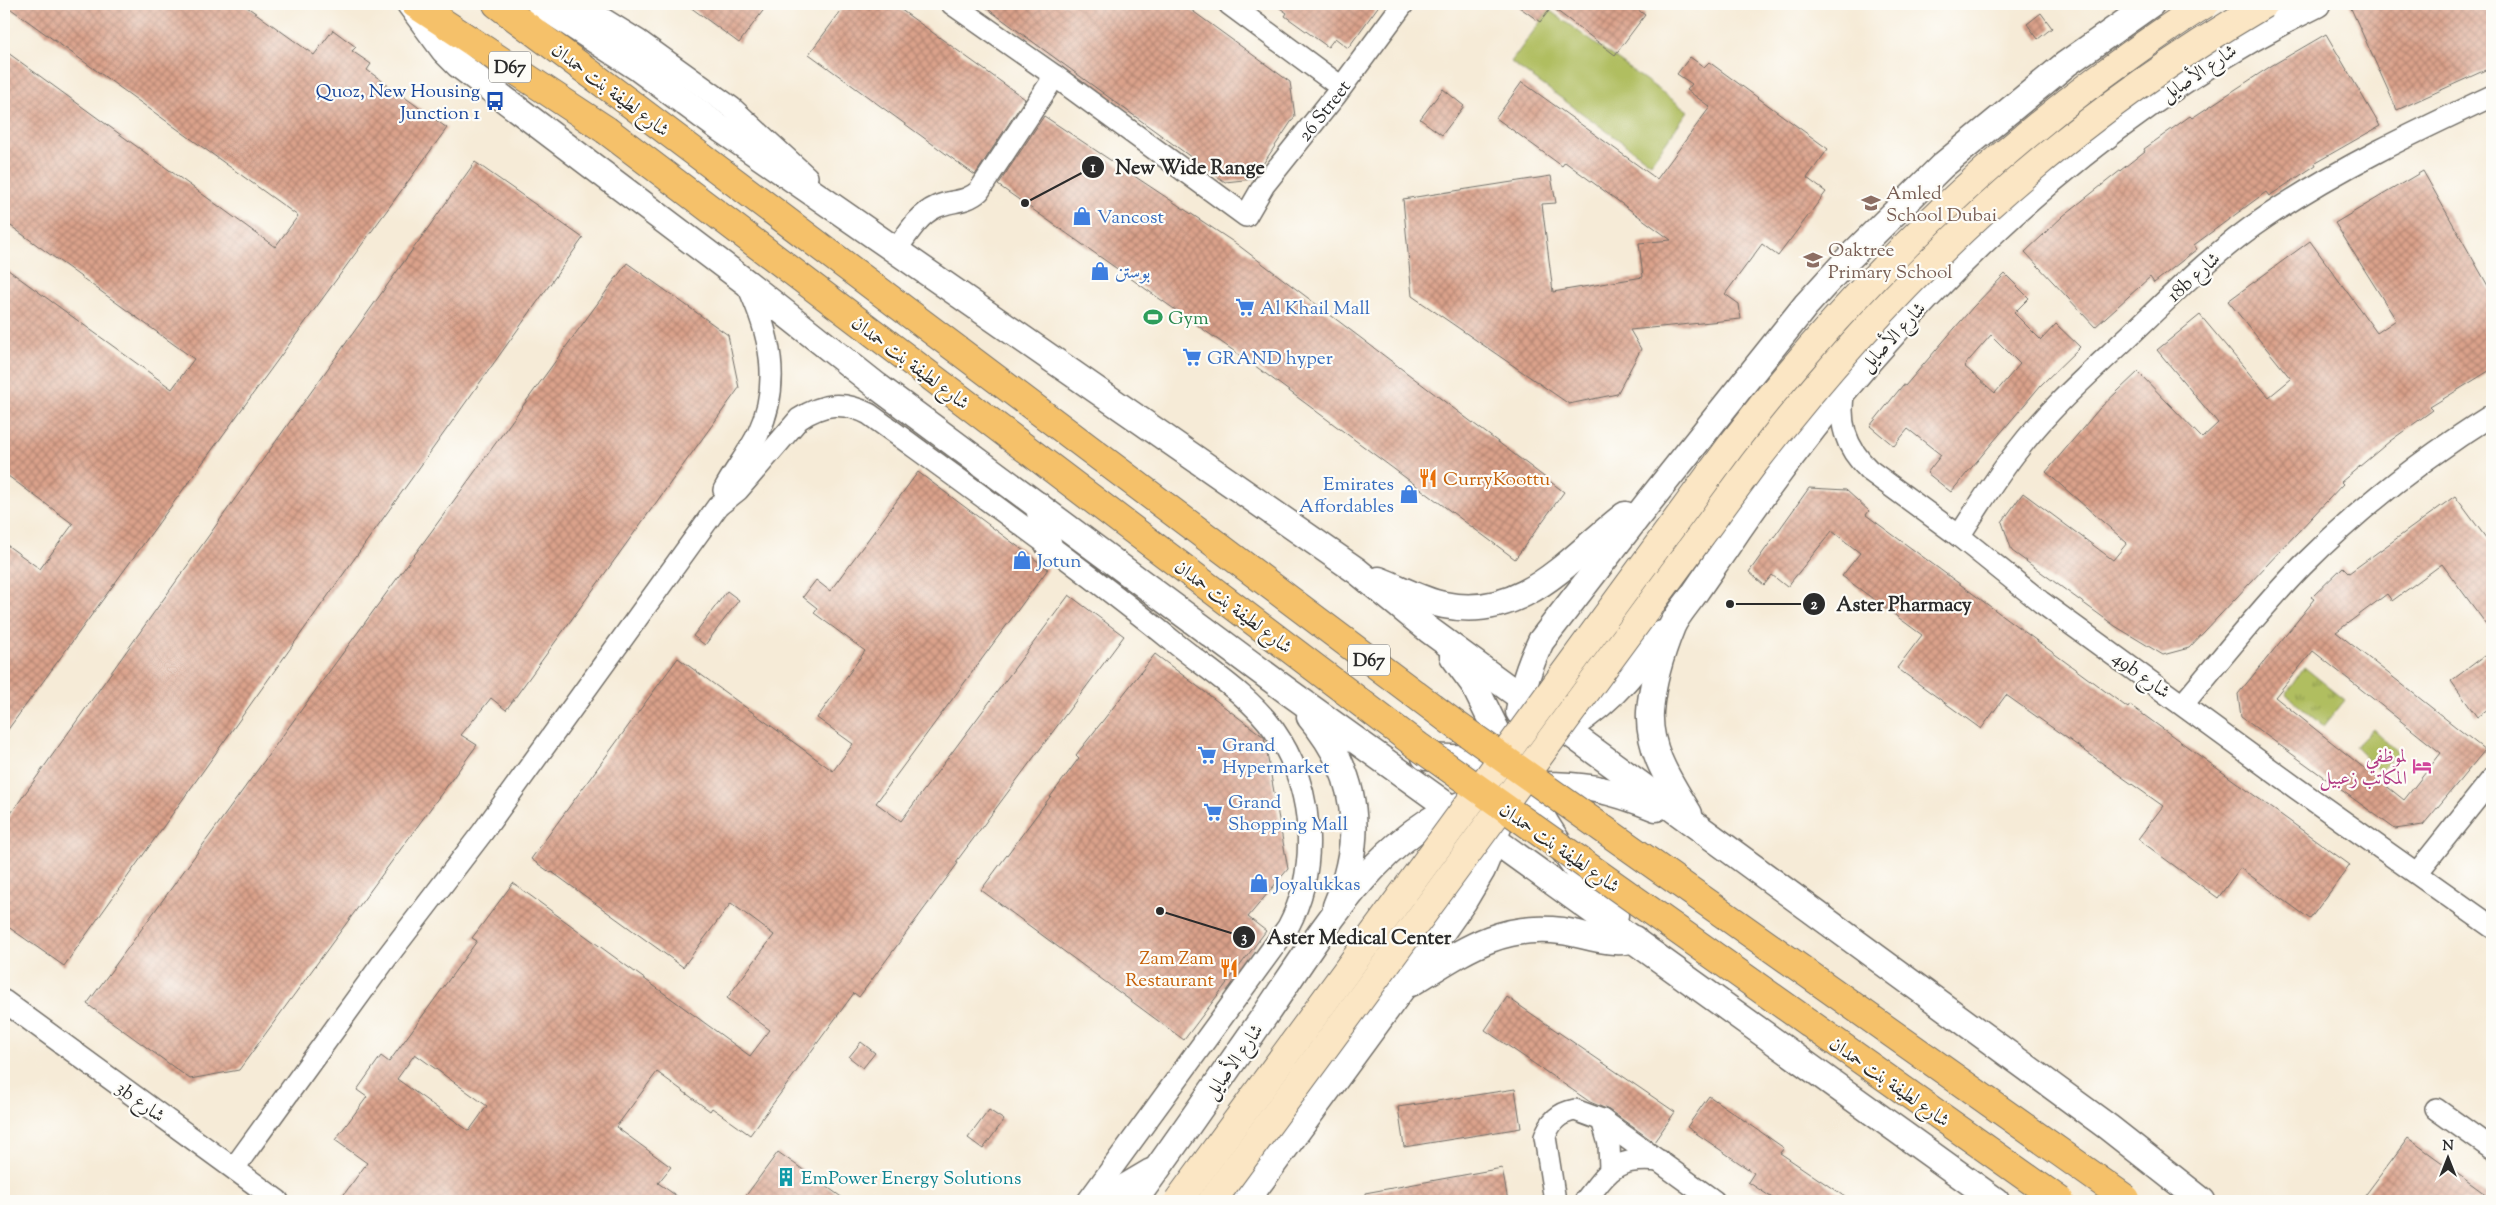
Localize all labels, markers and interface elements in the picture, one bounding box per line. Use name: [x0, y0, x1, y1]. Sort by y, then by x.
street label: شارع الأصايل: [2155, 37, 2243, 110]
street label: شارع لطيفة بنت حمدان: [545, 38, 674, 144]
road number: D67: [489, 52, 531, 82]
street label: 26 Street: [1293, 75, 1359, 148]
place label: Quoz, New Housing Junction 1: [315, 79, 481, 128]
bus stop icon: Quoz, New Housing Junction 1: [484, 90, 506, 112]
callout: New Wide Range: [1080, 149, 1275, 184]
text: New Wide Range: [1115, 155, 1265, 184]
text: 1: [1090, 158, 1096, 179]
place label: Amled School Dubai: [1886, 181, 1997, 230]
school or university icon: Amled School Dubai: [1860, 192, 1882, 214]
shop icon: Vancost: [1071, 205, 1093, 227]
place label: Vancost: [1097, 205, 1164, 232]
place label: Oaktree Primary School: [1828, 238, 1953, 287]
street label: 18b شارع: [2162, 247, 2227, 309]
school or university icon: Oaktree Primary School: [1802, 249, 1824, 271]
shop icon: بوستن: [1089, 260, 1111, 282]
place label: بوستن: [1115, 260, 1150, 287]
street label: شارع الأصايل: [1853, 295, 1933, 379]
supermarket icon: Al Khail Mall: [1234, 296, 1256, 318]
place label: Al Khail Mall: [1260, 296, 1370, 323]
sports icon: Gym: [1142, 306, 1164, 328]
place label: Gym: [1168, 306, 1209, 333]
street label: شارع لطيفة بنت حمدان: [845, 311, 974, 417]
supermarket icon: GRAND hyper: [1181, 346, 1203, 368]
place label: GRAND hyper: [1207, 346, 1333, 373]
restaurant icon: CurryKoottu: [1417, 467, 1439, 489]
place label: CurryKoottu: [1443, 467, 1550, 494]
place label: Emirates Affordables: [1299, 472, 1394, 521]
shop icon: Emirates Affordables: [1398, 483, 1420, 505]
shop icon: Jotun: [1011, 549, 1033, 571]
place label: Jotun: [1036, 549, 1081, 576]
street label: شارع لطيفة بنت حمدان: [1168, 555, 1297, 661]
callout: Aster Pharmacy: [1801, 587, 1982, 622]
text: Aster Pharmacy: [1836, 592, 1972, 621]
text: 2: [1810, 595, 1818, 616]
road number: D67: [1348, 644, 1390, 676]
street label: 49b شارع: [2106, 646, 2175, 706]
place label: Grand Hypermarket: [1222, 733, 1330, 782]
supermarket icon: Grand Hypermarket: [1196, 744, 1218, 766]
place label: لموظفي المكاتب زعبيل: [2320, 744, 2407, 793]
hotel icon: لموظفي المكاتب زعبيل: [2411, 755, 2433, 777]
place label: Grand Shopping Mall: [1228, 790, 1348, 839]
street label: شارع لطيفة بنت حمدان: [1493, 797, 1624, 901]
supermarket icon: Grand Shopping Mall: [1202, 801, 1224, 823]
shop icon: Joyalukkas: [1248, 872, 1270, 894]
place label: Joyalukkas: [1273, 872, 1361, 899]
callout: Aster Medical Center: [1232, 920, 1461, 955]
text: Aster Medical Center: [1267, 925, 1452, 954]
text: 3: [1241, 928, 1247, 949]
place label: Zam Zam Restaurant: [1125, 946, 1214, 995]
restaurant icon: Zam Zam Restaurant: [1218, 957, 1240, 979]
street label: شارع الأصايل: [1197, 1018, 1271, 1106]
street label: شارع لطيفة بنت حمدان: [1823, 1031, 1954, 1135]
street label: 3b شارع: [109, 1076, 170, 1130]
north arrow: [2424, 1132, 2474, 1182]
text: N: [2442, 1137, 2454, 1157]
building icon: EmPower Energy Solutions: [775, 1166, 797, 1188]
place label: EmPower Energy Solutions: [801, 1166, 1021, 1193]

